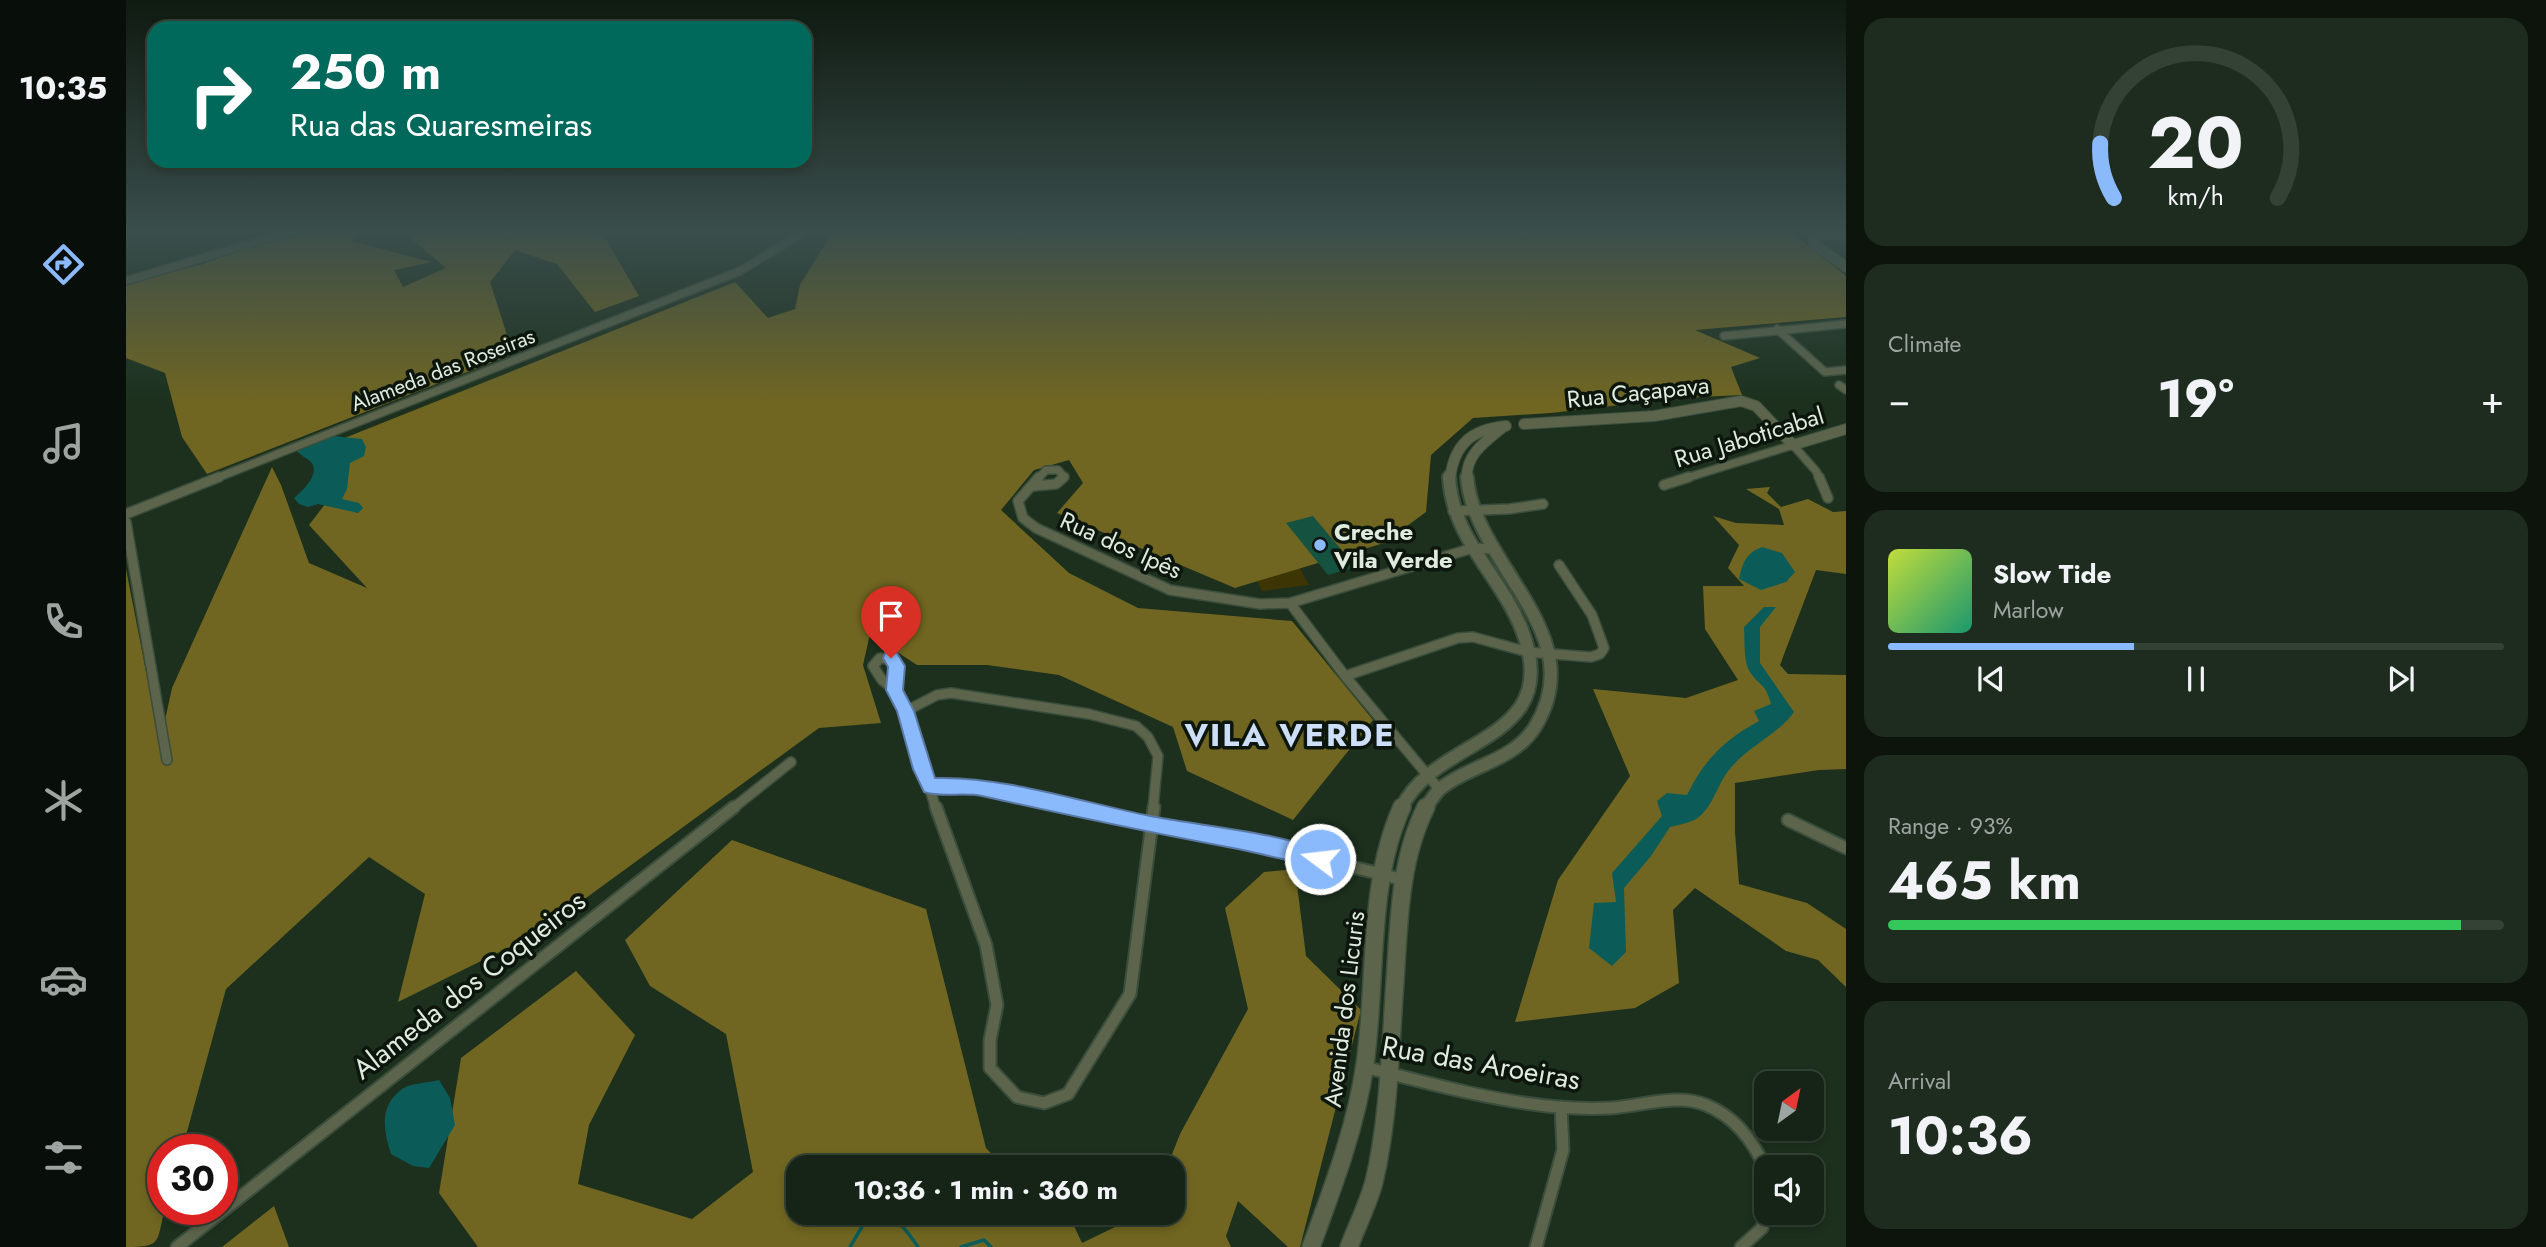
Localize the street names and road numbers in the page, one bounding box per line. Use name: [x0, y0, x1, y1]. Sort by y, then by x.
street label: Alameda das Roseiras: [347, 321, 539, 419]
street label: Rua Caçapava: [1565, 367, 1711, 417]
street label: Rua Jaboticabal: [1670, 398, 1828, 476]
street label: Rua dos Ipês: [1054, 503, 1188, 587]
street label: Alameda dos Coqueiros: [344, 881, 594, 1089]
street label: Avenida dos Licuris: [1315, 909, 1373, 1109]
street label: Rua das Aroeiras: [1379, 1025, 1583, 1101]

